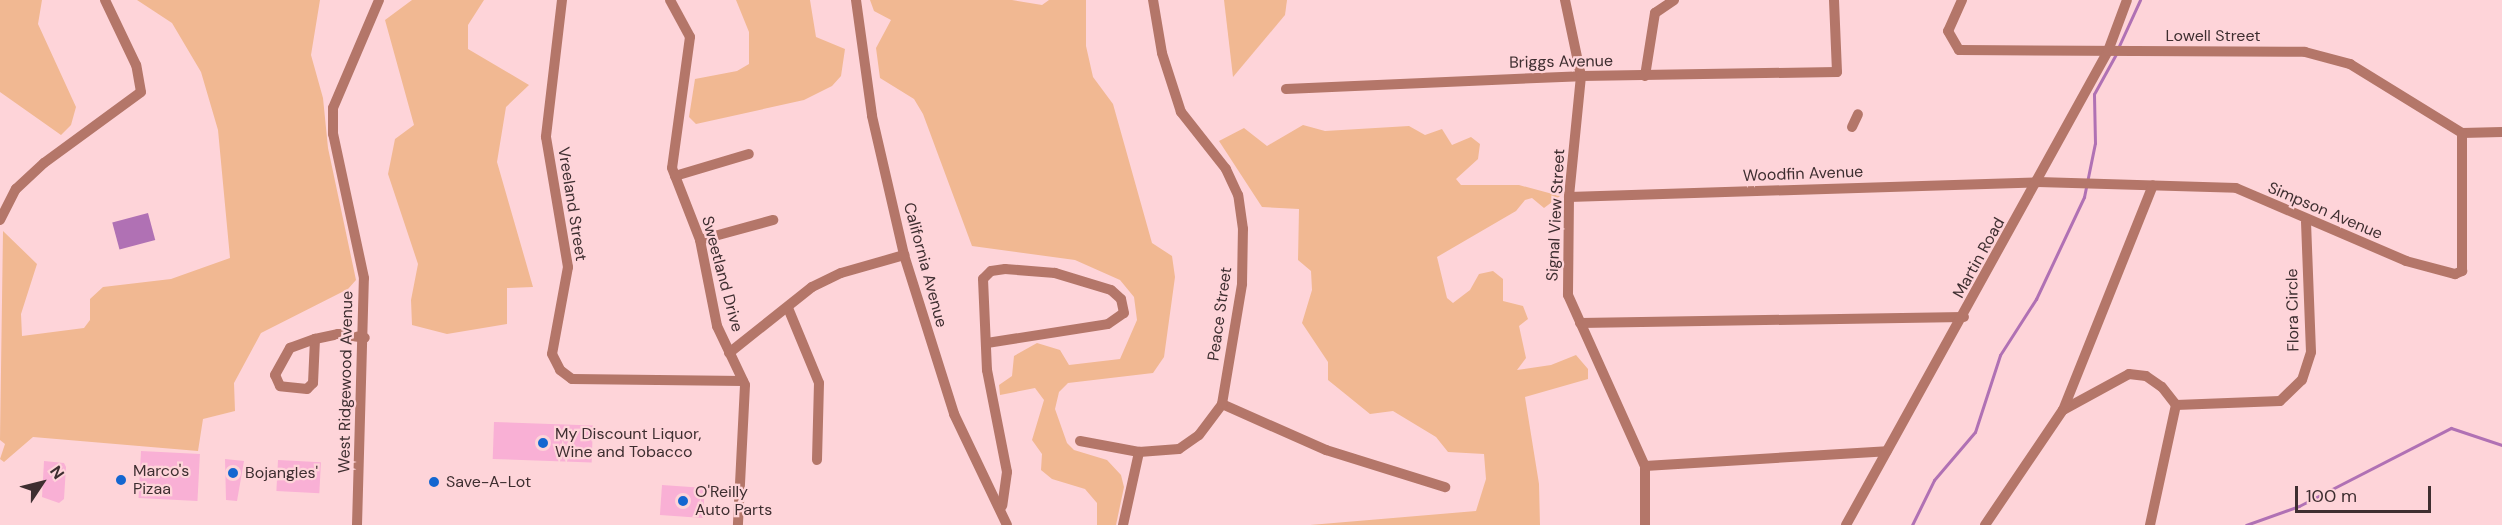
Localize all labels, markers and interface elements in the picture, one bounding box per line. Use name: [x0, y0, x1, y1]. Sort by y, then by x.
street label: Lowell Street: [2165, 26, 2261, 46]
street label: Briggs Avenue: [1509, 51, 1613, 73]
street label: Vreeland Street: [554, 146, 590, 262]
street label: Signal View Street: [1543, 148, 1569, 282]
street label: Woodfin Avenue: [1742, 162, 1864, 186]
street label: Simpson Avenue: [2265, 178, 2385, 244]
street label: California Avenue: [899, 200, 951, 330]
street label: Sweetland Drive: [697, 214, 747, 334]
street label: Martin Road: [1949, 214, 2009, 302]
street label: Peace Street: [1204, 266, 1236, 362]
street label: Flora Circle: [2283, 268, 2303, 352]
street label: West Ridgewood Avenue: [335, 291, 357, 473]
place label: My Discount Liquor, Wine and Tobacco: [555, 424, 701, 462]
marker: My Discount Liquor, Wine and Tobacco: [536, 436, 550, 450]
north arrow: [12, 453, 72, 513]
place label: Marco's Pizaa: [133, 461, 189, 499]
text: N: [45, 462, 69, 483]
place label: Bojangles': [245, 463, 318, 483]
marker: Bojangles': [226, 466, 240, 480]
place label: Save-A-Lot: [446, 472, 531, 492]
marker: Marco's Pizaa: [114, 473, 128, 487]
scale bar: [2298, 474, 2434, 512]
marker: Save-A-Lot: [427, 475, 441, 489]
place label: O'Reilly Auto Parts: [695, 482, 772, 520]
text: 100 m: [2306, 484, 2357, 508]
marker: O'Reilly Auto Parts: [676, 494, 690, 508]

